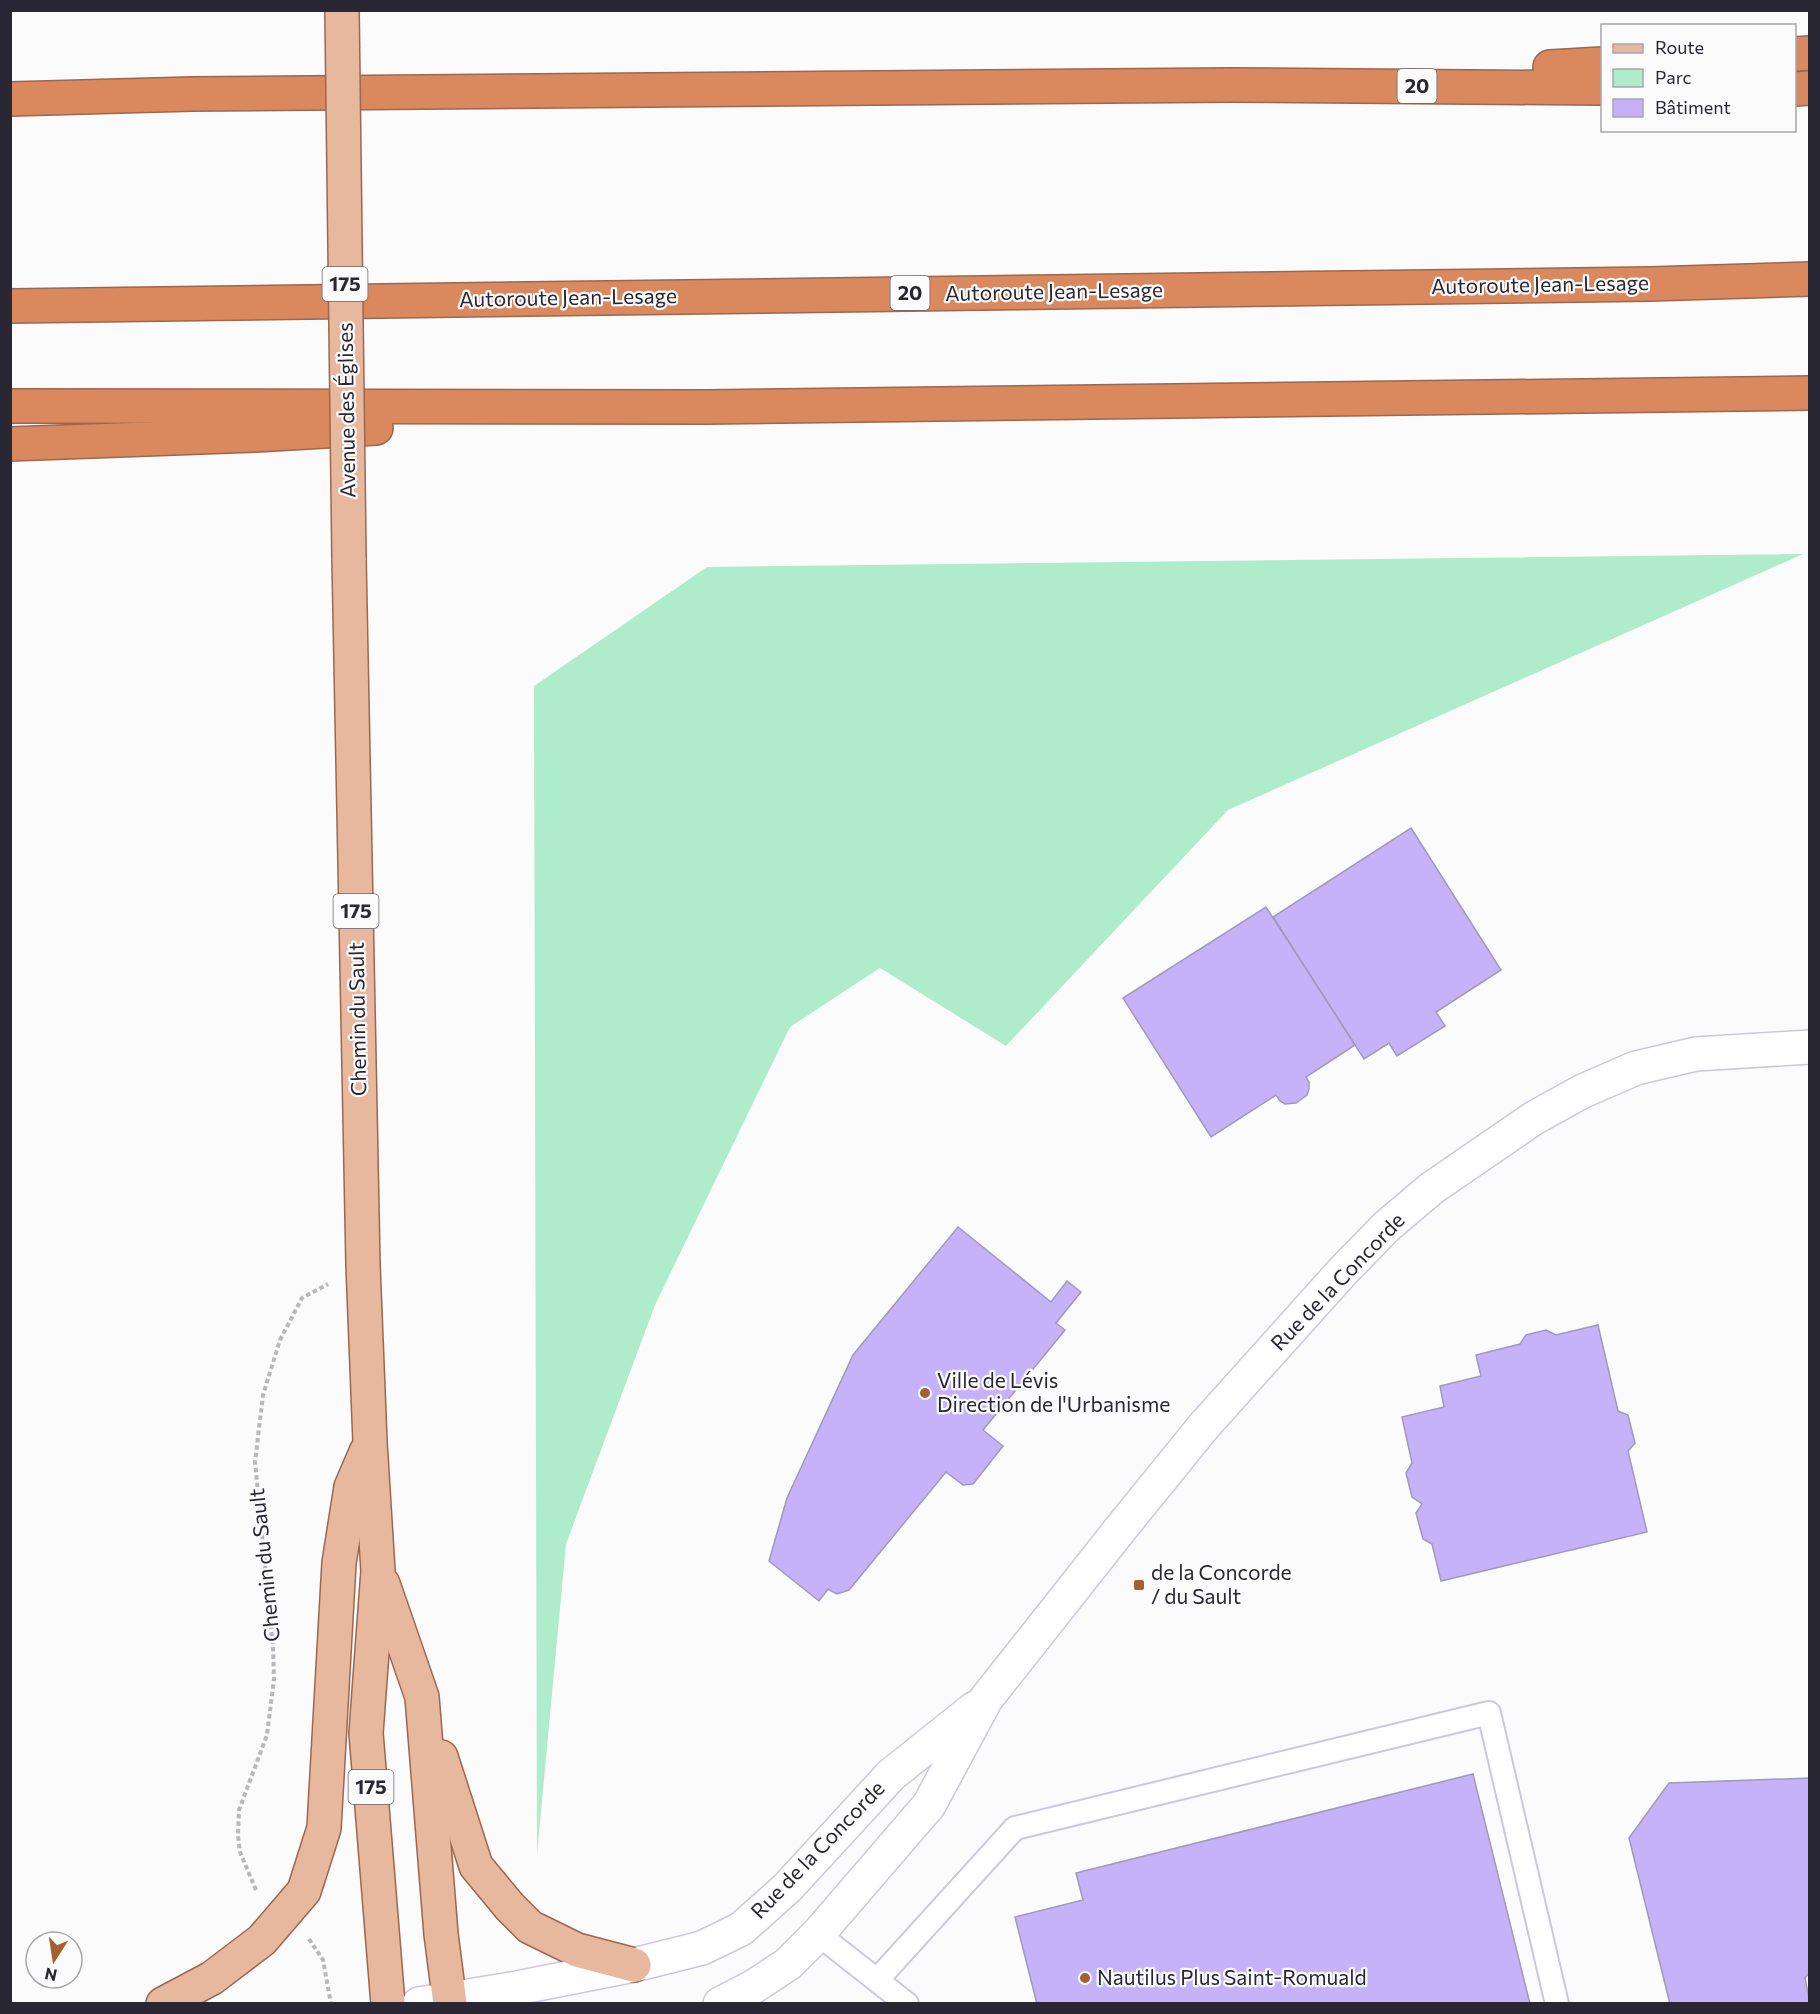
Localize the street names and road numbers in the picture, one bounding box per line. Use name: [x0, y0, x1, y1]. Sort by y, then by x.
road number: 20: [1398, 69, 1436, 103]
road number: 175: [322, 267, 368, 301]
street label: Autoroute Jean-Lesage: [1431, 269, 1649, 298]
road number: 20: [890, 276, 930, 310]
street label: Autoroute Jean-Lesage: [945, 276, 1163, 305]
street label: Autoroute Jean-Lesage: [459, 282, 677, 311]
street label: Avenue des Églises: [331, 322, 360, 498]
road number: 175: [334, 894, 378, 928]
street label: Chemin du Sault: [343, 942, 370, 1096]
street label: Rue de la Concorde: [1265, 1207, 1409, 1355]
street label: Chemin du Sault: [243, 1487, 284, 1643]
road number: 175: [348, 1770, 394, 1804]
street label: Rue de la Concorde: [745, 1775, 889, 1923]

